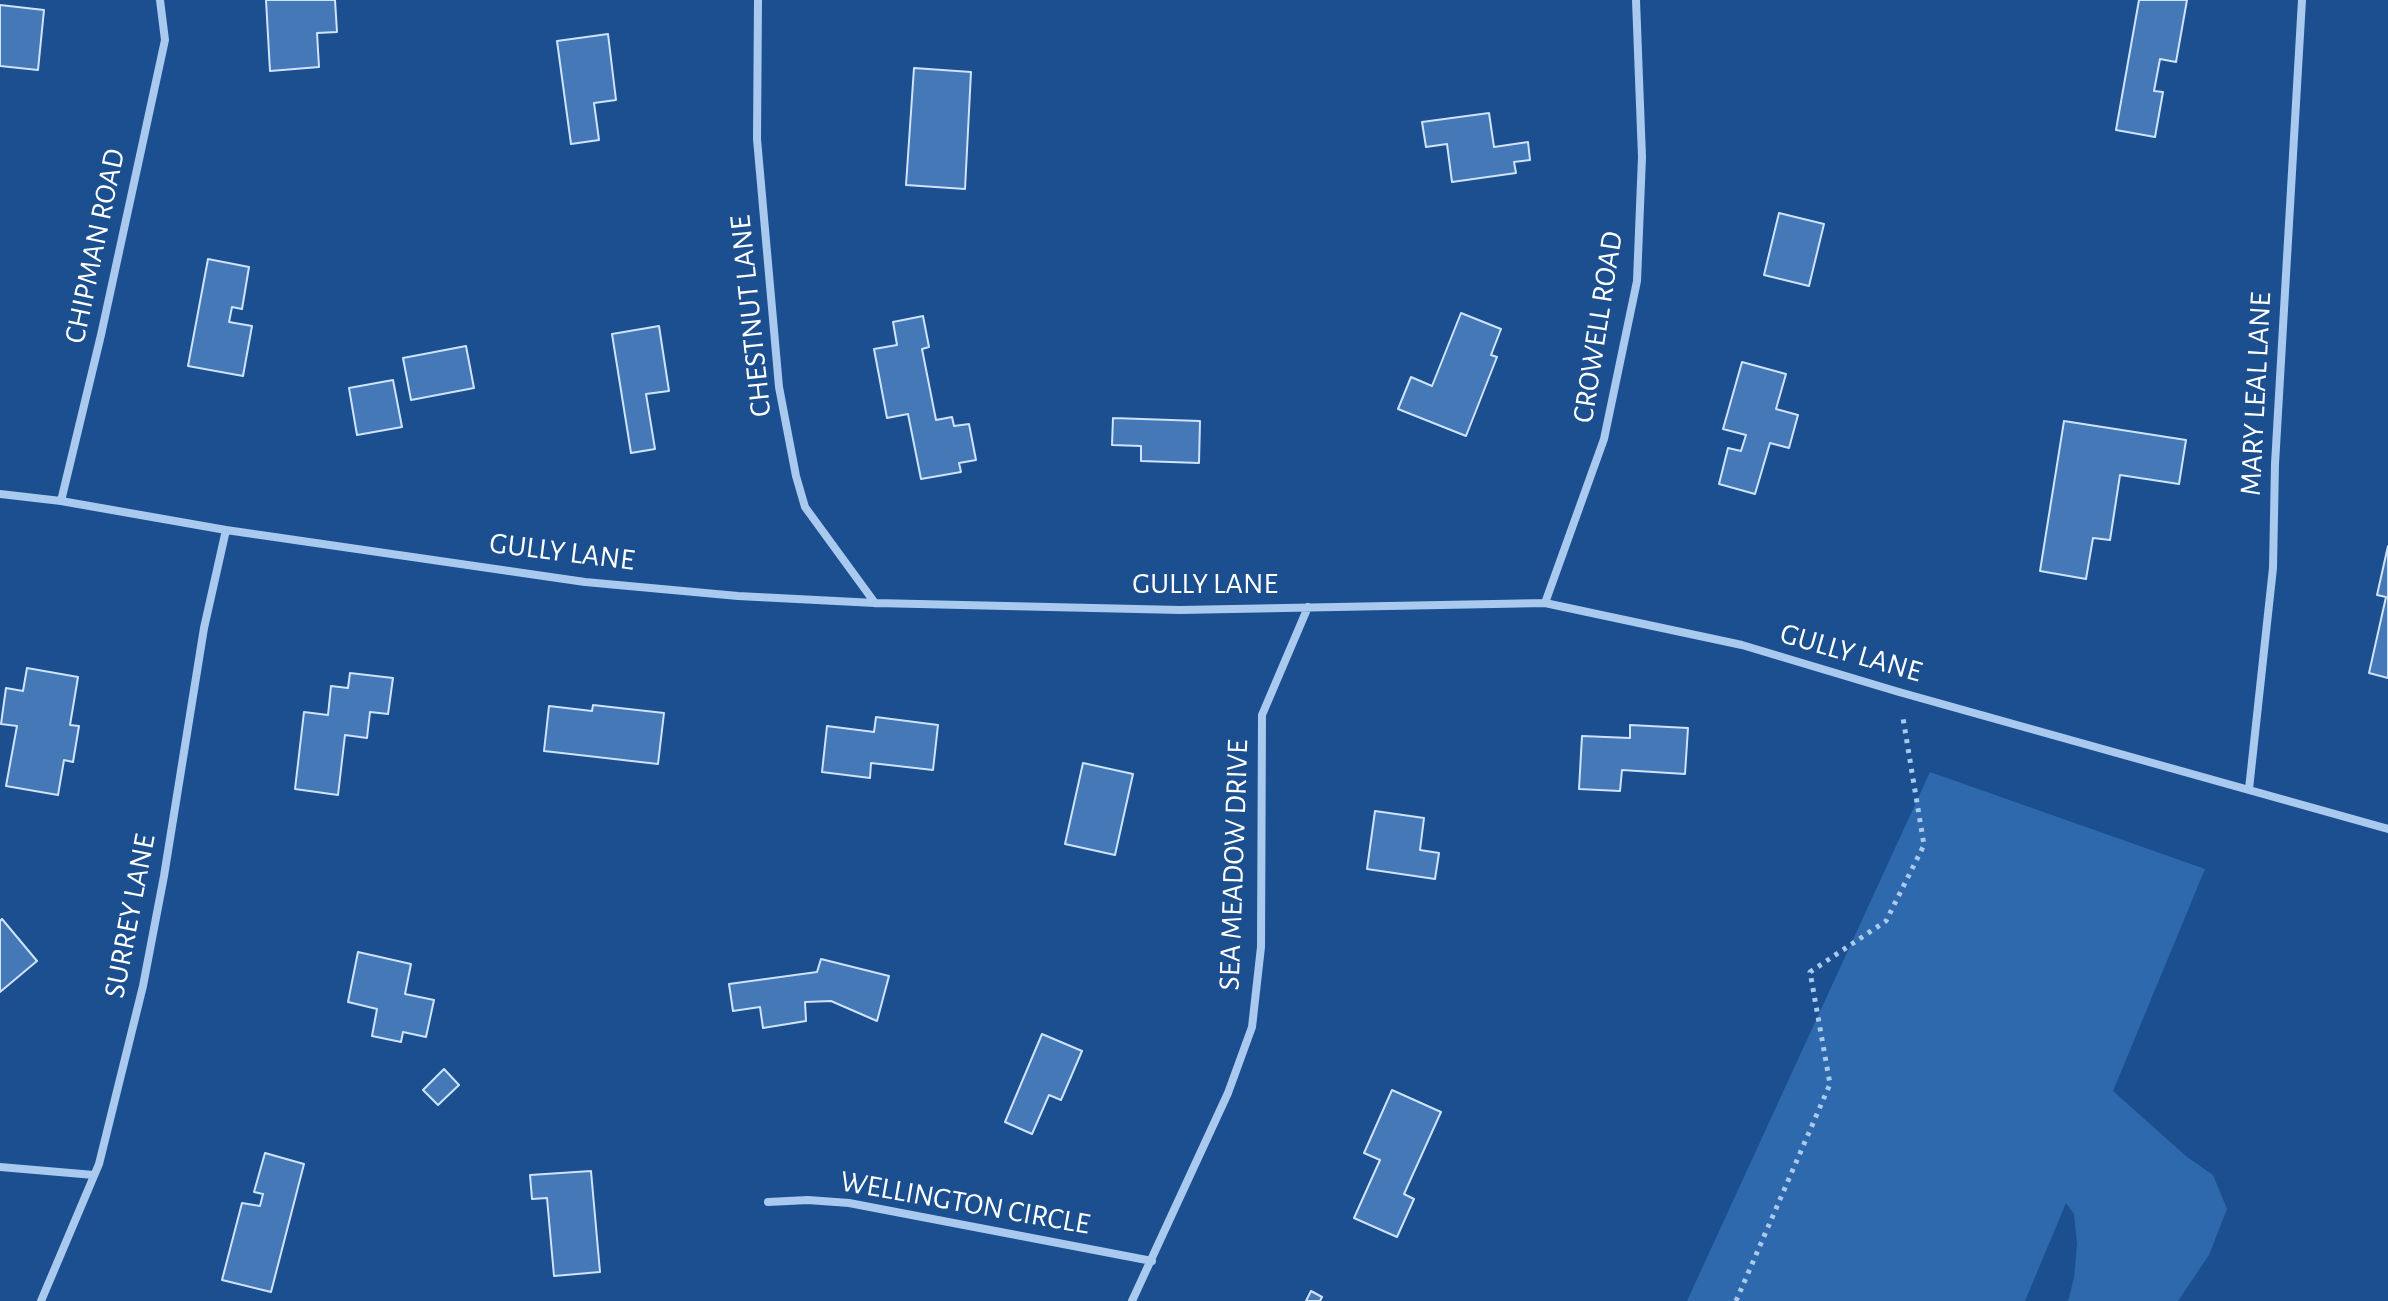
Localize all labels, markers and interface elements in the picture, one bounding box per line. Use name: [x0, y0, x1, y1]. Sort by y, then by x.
street label: CHIPMAN ROAD: [57, 145, 133, 347]
street label: CHESTNUT LANE: [723, 213, 779, 419]
street label: CROWELL ROAD: [1565, 229, 1631, 425]
street label: MARY LEAL LANE: [2233, 291, 2279, 497]
street label: GULLY LANE: [487, 525, 637, 579]
street label: GULLY LANE: [1132, 566, 1278, 602]
street label: GULLY LANE: [1776, 616, 1926, 690]
street label: SEA MEADOW DRIVE: [1212, 739, 1256, 991]
street label: SURREY LANE: [96, 831, 164, 1001]
street label: WELLINGTON CIRCLE: [837, 1163, 1093, 1243]

